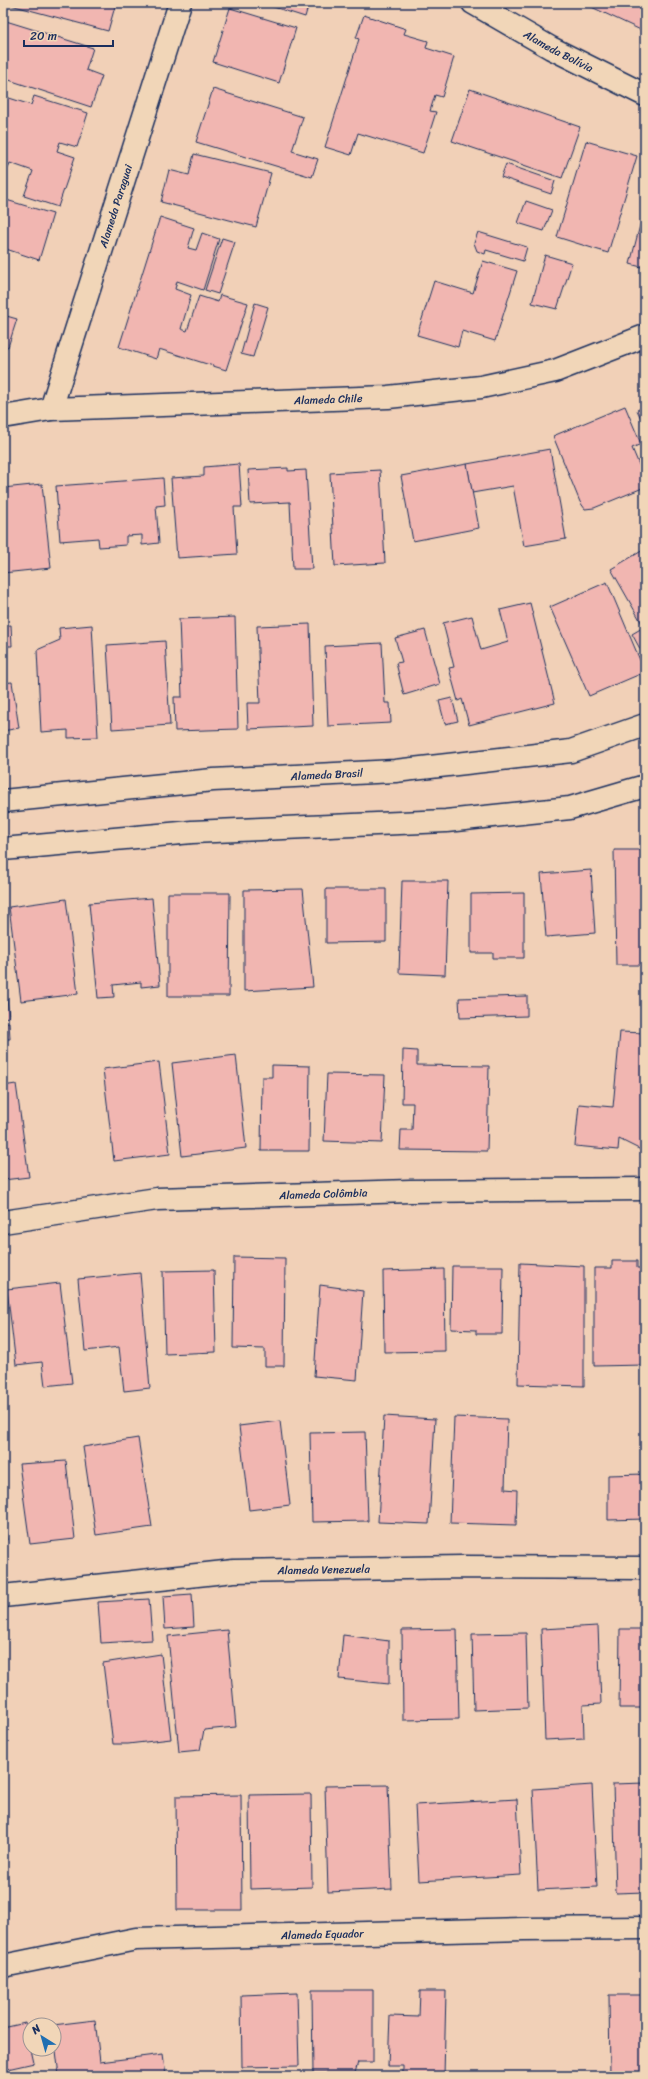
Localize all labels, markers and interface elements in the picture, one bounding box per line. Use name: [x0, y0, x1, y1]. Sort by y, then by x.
scale bar: [24, 22, 113, 48]
text: 20 m: [30, 25, 57, 47]
street label: Alameda Bolívia: [519, 25, 597, 78]
street label: Alameda Paraguai: [94, 161, 138, 251]
street label: Alameda Chile: [293, 389, 363, 410]
street label: Alameda Brasil: [289, 764, 364, 786]
street label: Alameda Colômbia: [278, 1183, 368, 1205]
street label: Alameda Venezuela: [276, 1560, 371, 1580]
street label: Alameda Equador: [280, 1924, 364, 1945]
north arrow: [22, 2017, 62, 2057]
text: N: [27, 2019, 45, 2040]

